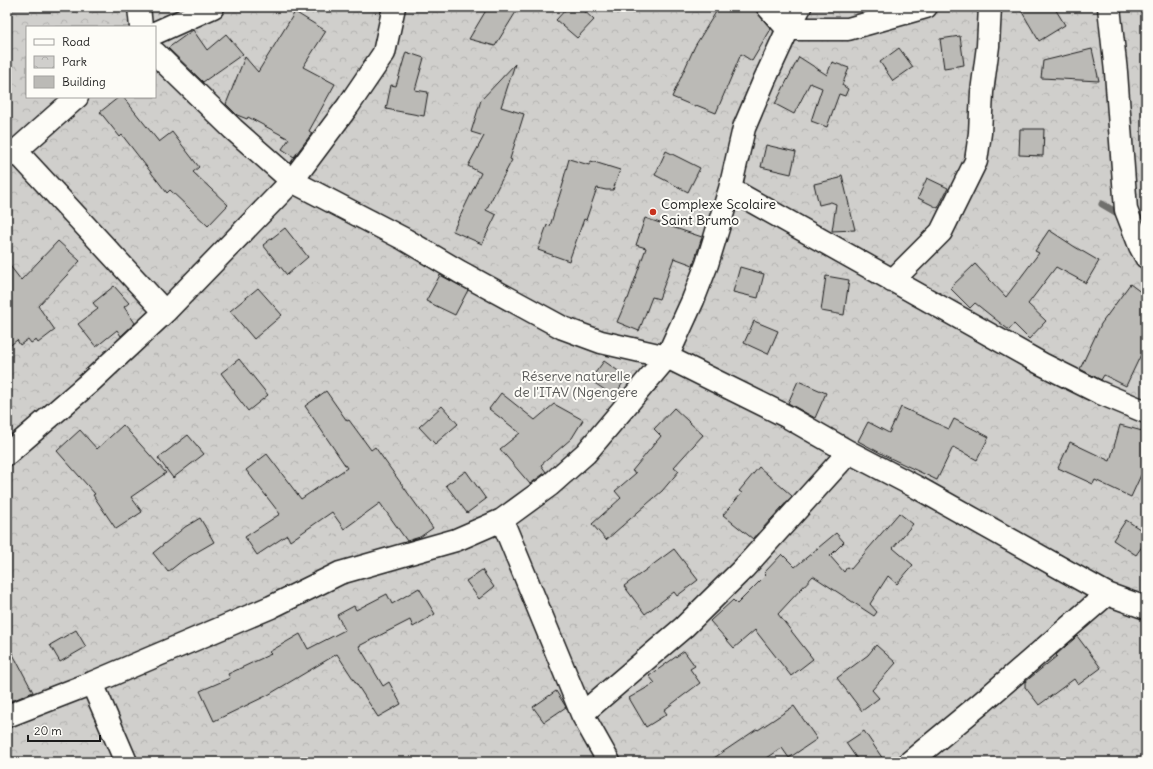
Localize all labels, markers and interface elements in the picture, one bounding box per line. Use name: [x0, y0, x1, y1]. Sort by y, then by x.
legend: [26, 26, 156, 98]
text: Road: [62, 34, 90, 49]
text: Park: [62, 54, 87, 69]
text: Building: [62, 74, 106, 89]
place label: Complexe Scolaire Saint Brumo: [661, 195, 776, 229]
marker: Complexe Scolaire Saint Brumo: [648, 207, 658, 217]
park label: Réserve naturelle de l'ITAV (Ngengere: [514, 367, 638, 401]
scale bar: [28, 717, 100, 743]
text: 20 m: [34, 723, 62, 738]

